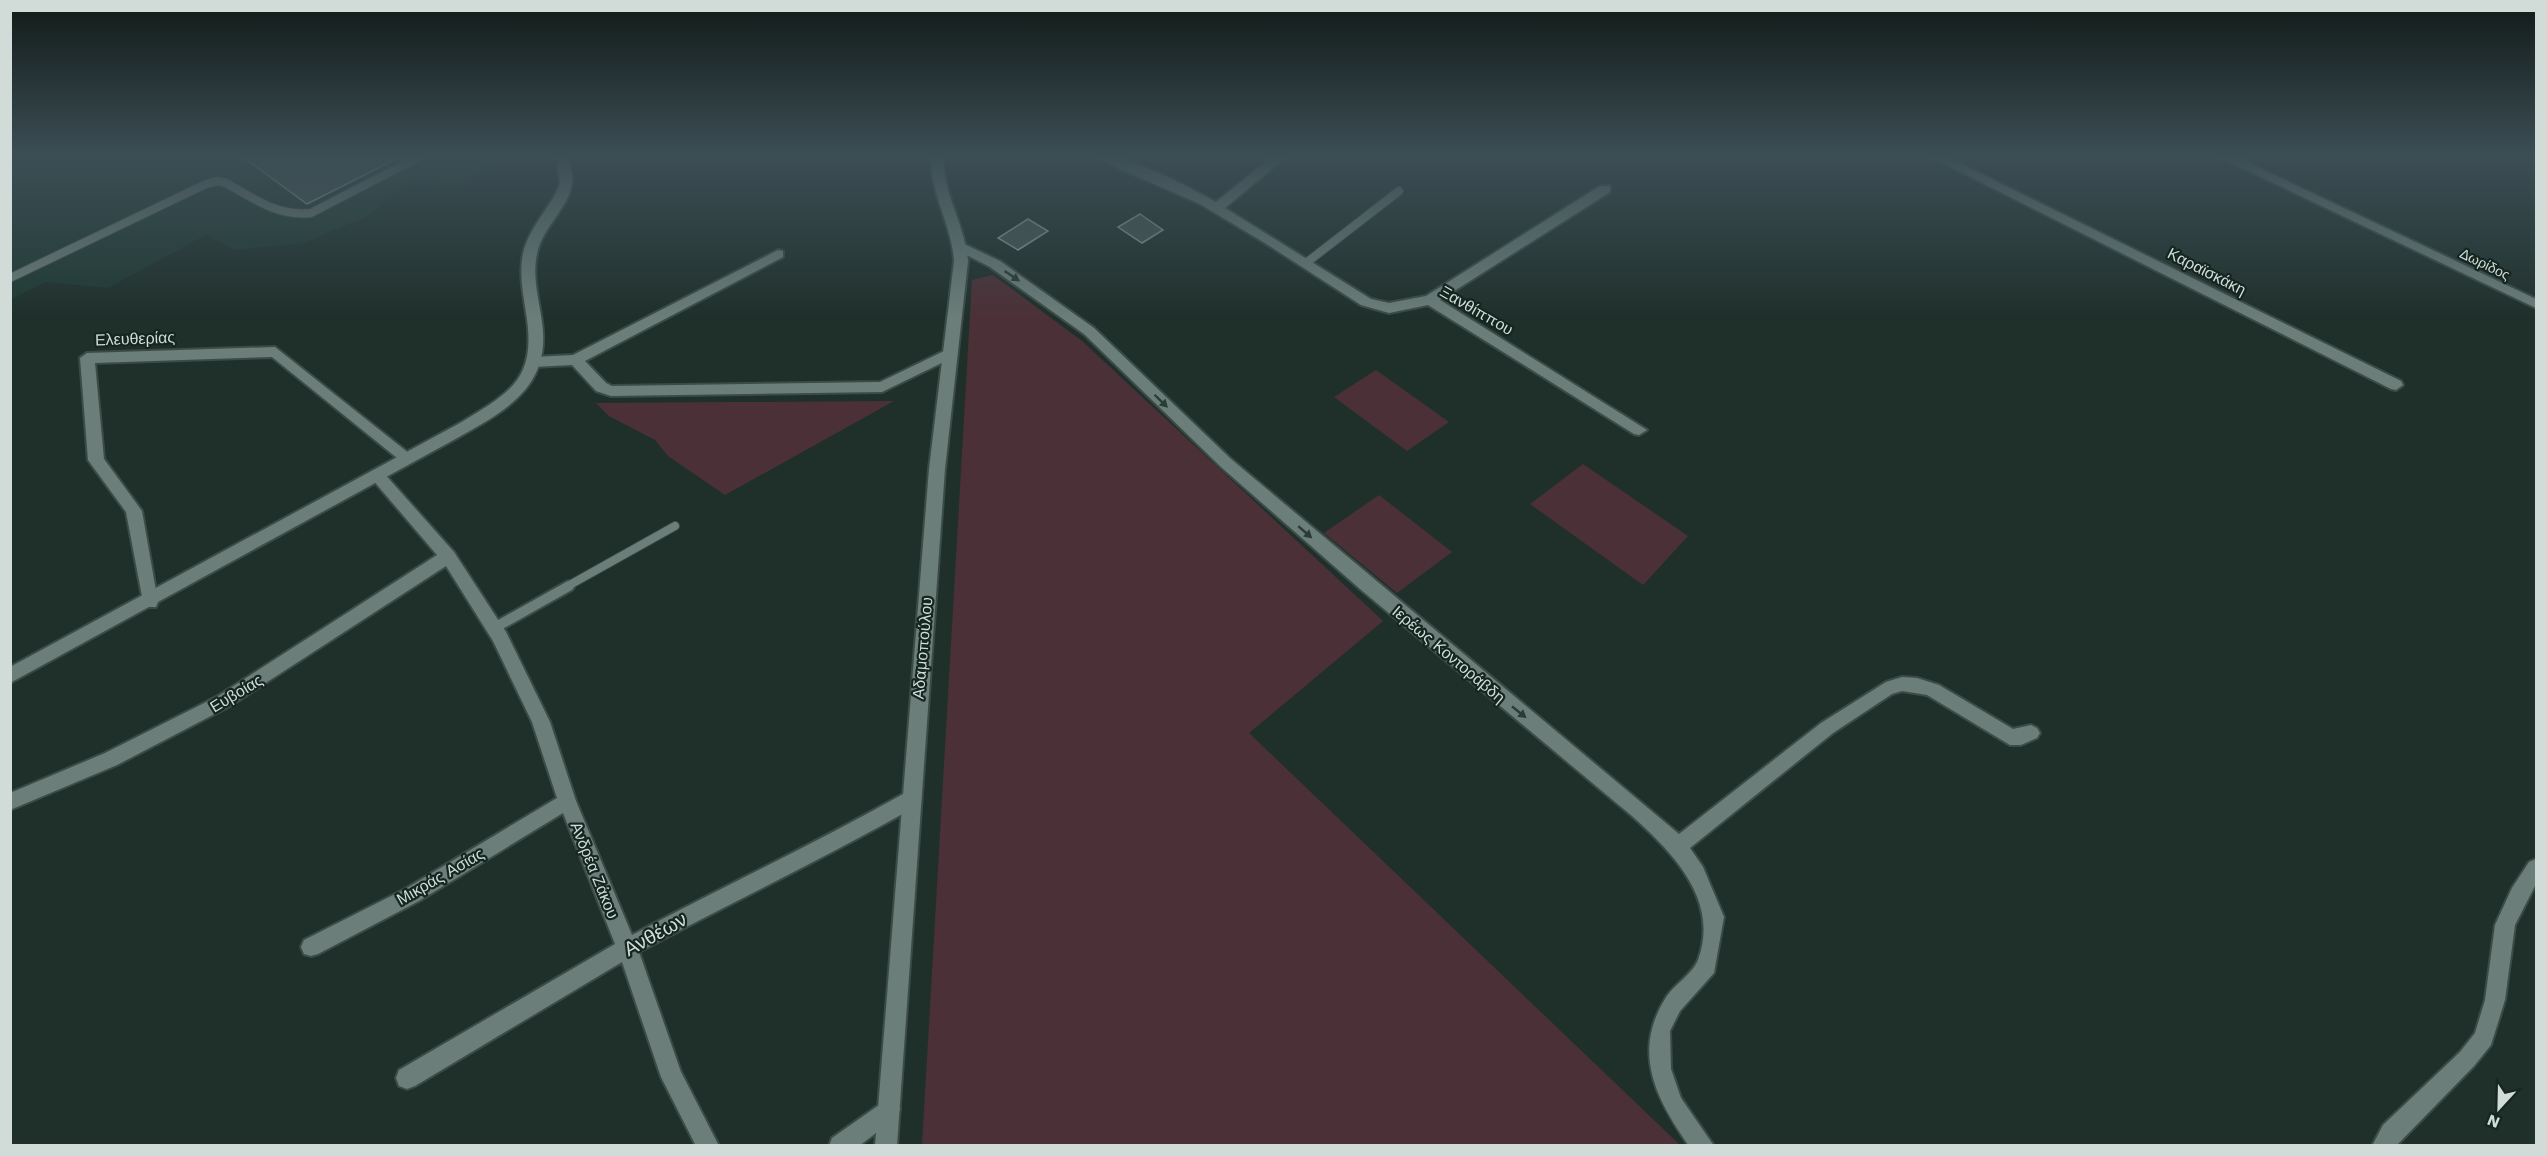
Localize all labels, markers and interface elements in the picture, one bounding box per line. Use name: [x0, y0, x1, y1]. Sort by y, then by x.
street label: Καραϊσκάκη: [2164, 244, 2249, 299]
street label: Δωρίδος: [2457, 245, 2513, 283]
one-way arrow: [1004, 270, 1021, 281]
street label: Ξανθίππου: [1437, 282, 1517, 339]
street label: Ελευθερίας: [95, 328, 176, 349]
one-way arrow: [1153, 394, 1168, 408]
one-way arrow: [1297, 525, 1312, 538]
street label: Αδαμοπούλου: [909, 596, 936, 700]
street label: Ιερέως Κοντοράβδη: [1388, 602, 1509, 707]
street label: Ευβοίας: [206, 670, 266, 717]
one-way arrow: [1511, 705, 1526, 718]
street label: Ανδρέα Ζάκου: [566, 819, 623, 921]
street label: Μικράς Ασίας: [393, 844, 487, 909]
street label: Ανθέων: [619, 907, 691, 961]
north arrow: [2469, 1078, 2529, 1138]
text: N: [2485, 1110, 2503, 1132]

